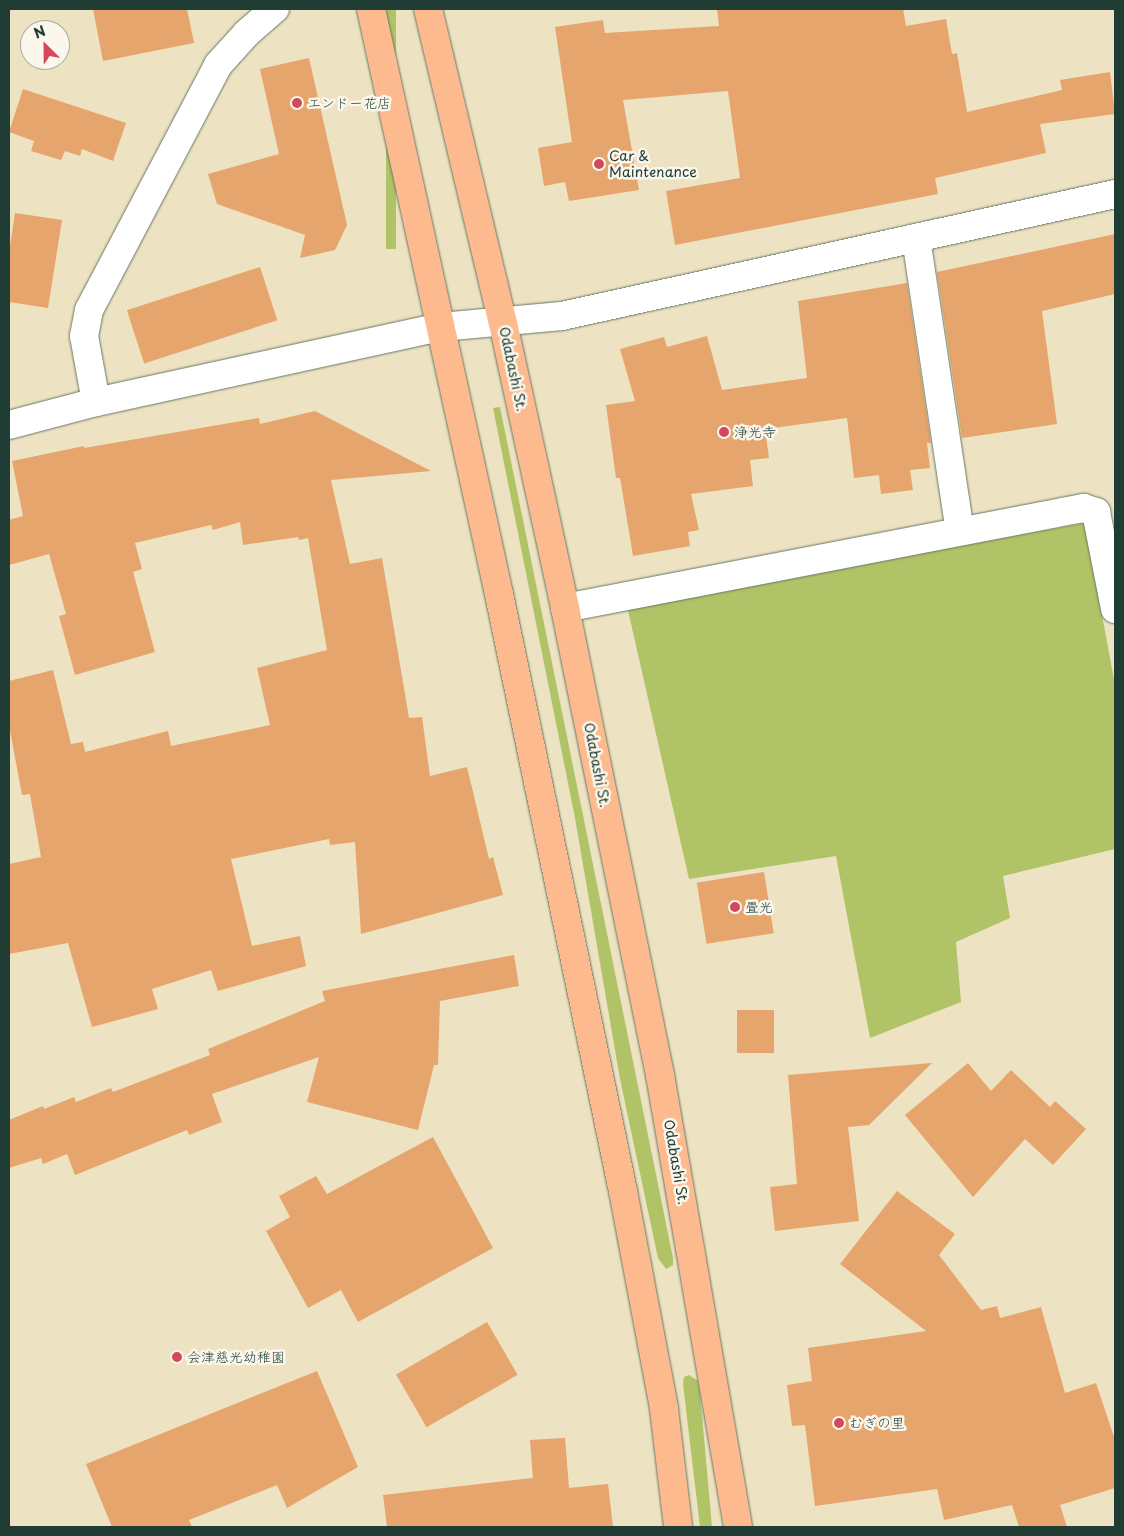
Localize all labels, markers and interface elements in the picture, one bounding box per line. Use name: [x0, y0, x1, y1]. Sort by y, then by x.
north arrow: [20, 20, 70, 70]
text: N: [30, 20, 49, 43]
place label: エンドー花店: [307, 95, 391, 111]
marker: エンドー花店: [291, 97, 303, 109]
place label: Car & Maintenance: [609, 148, 697, 180]
marker: Car & Maintenance: [593, 158, 605, 170]
street label: Odabashi St.: [496, 325, 530, 413]
place label: 浄光寺: [734, 424, 776, 440]
marker: 浄光寺: [718, 426, 730, 438]
street label: Odabashi St.: [581, 721, 613, 809]
place label: 畳光: [745, 899, 773, 915]
marker: 畳光: [729, 901, 741, 913]
street label: Odabashi St.: [660, 1118, 692, 1206]
place label: 会津慈光幼稚園: [187, 1349, 285, 1365]
marker: 会津慈光幼稚園: [171, 1351, 183, 1363]
place label: むぎの里: [849, 1415, 905, 1431]
marker: むぎの里: [833, 1417, 845, 1429]

